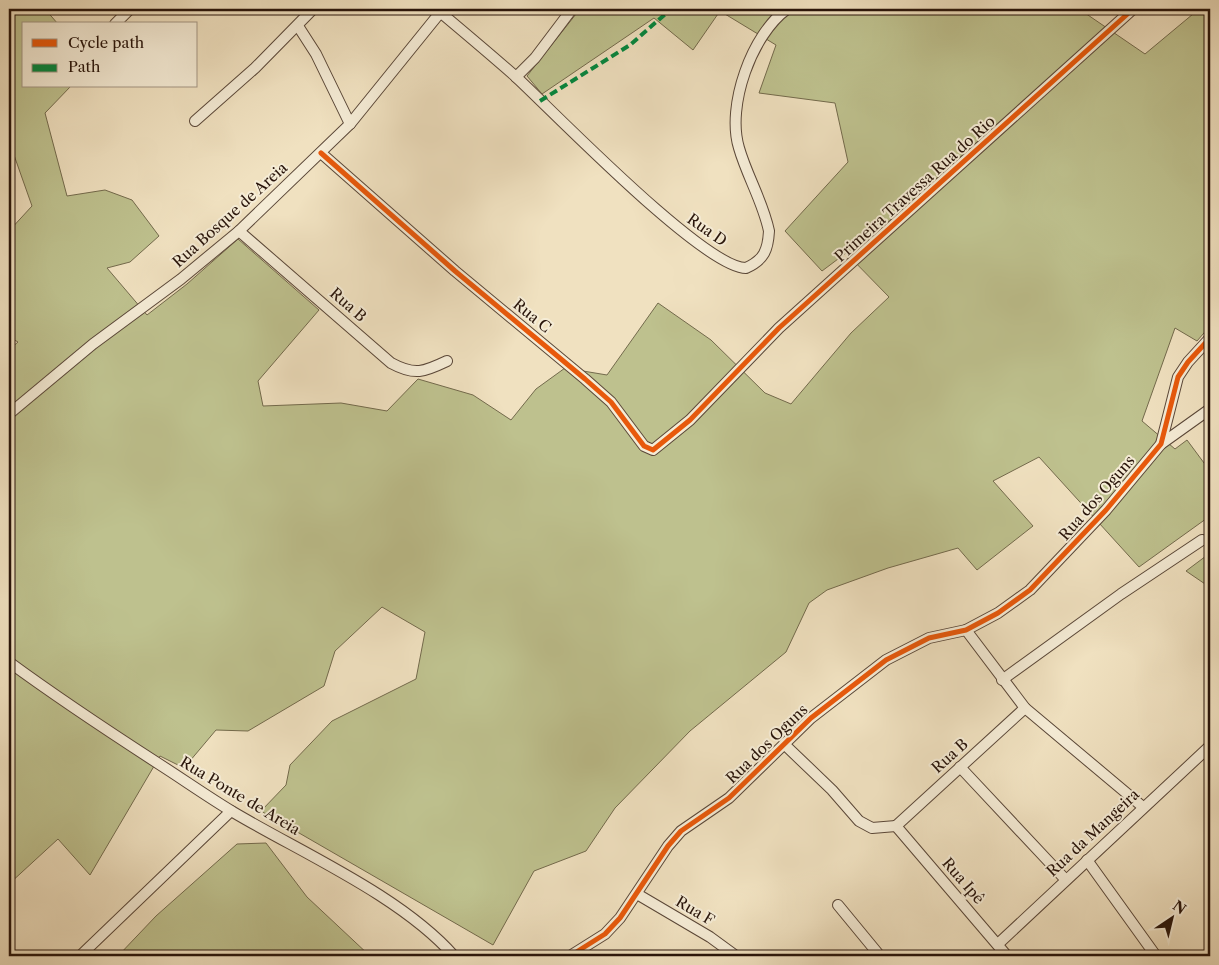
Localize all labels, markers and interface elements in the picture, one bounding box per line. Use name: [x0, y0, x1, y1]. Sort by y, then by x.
legend: [22, 22, 198, 88]
text: Cycle path: [68, 33, 145, 52]
text: Path: [68, 57, 101, 76]
street label: Primeira Travessa Rua do Rio: [831, 112, 999, 266]
street label: Rua Bosque de Areia: [168, 158, 291, 271]
street label: Rua D: [684, 209, 731, 250]
street label: Rua B: [326, 284, 371, 326]
street label: Rua C: [509, 295, 555, 337]
street label: Rua dos Oguns: [1055, 451, 1139, 544]
street label: Rua dos Oguns: [722, 700, 811, 787]
street label: Rua B: [928, 734, 972, 777]
street label: Rua Ponte de Areia: [177, 752, 304, 839]
street label: Rua da Mangeira: [1042, 785, 1143, 881]
street label: Rua Ipê: [938, 854, 989, 908]
street label: Rua F: [673, 892, 718, 930]
north arrow: [1146, 892, 1196, 942]
text: N: [1169, 896, 1190, 918]

